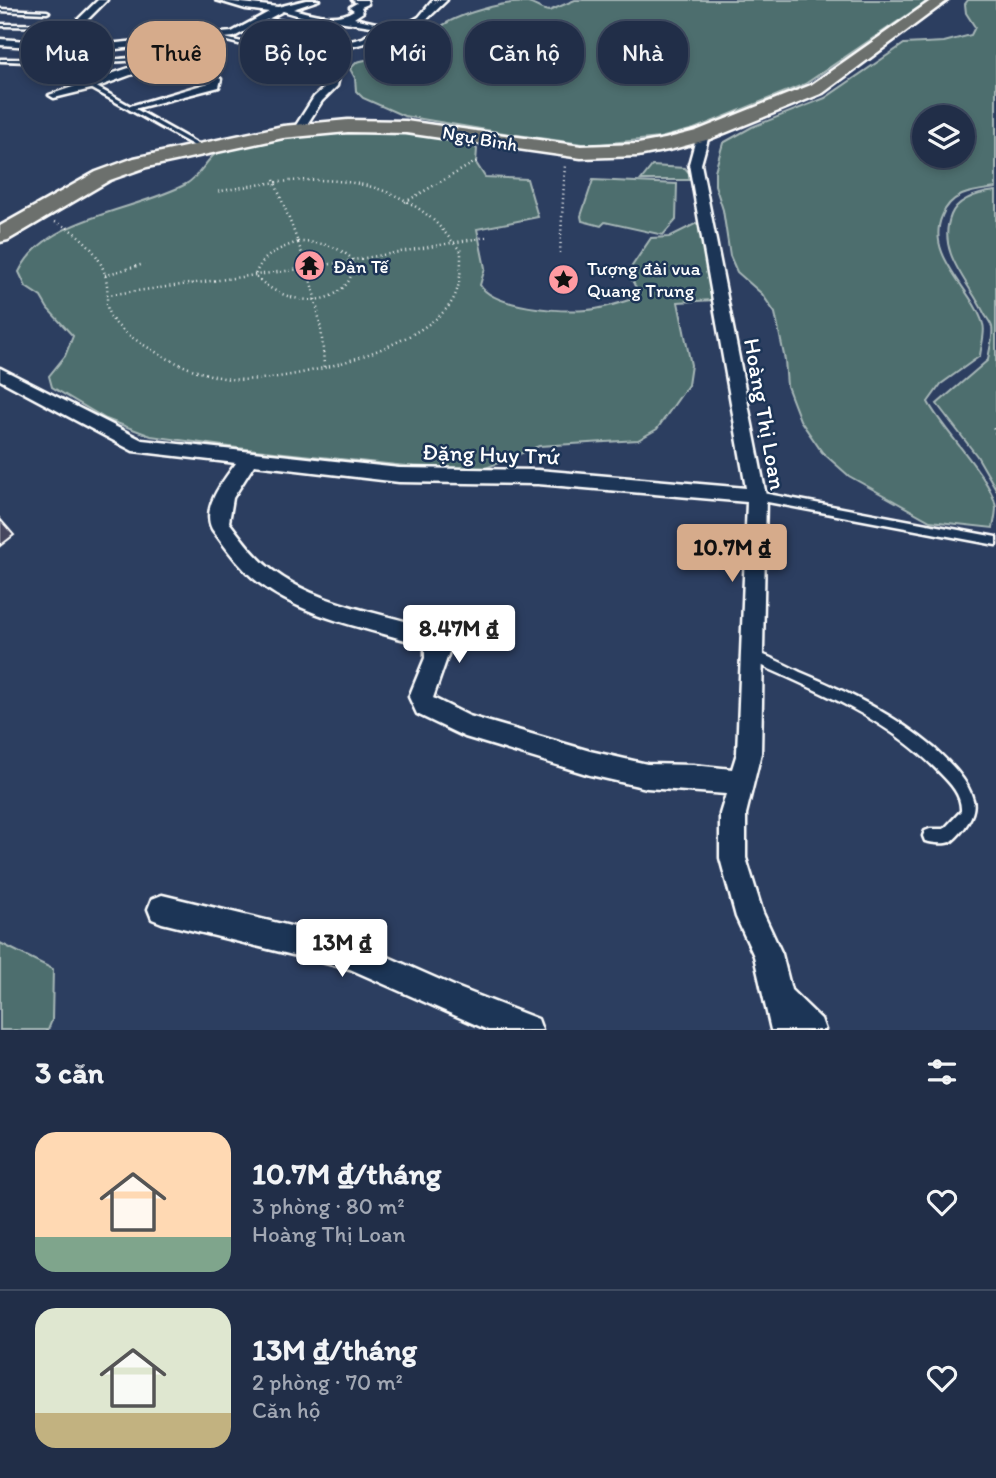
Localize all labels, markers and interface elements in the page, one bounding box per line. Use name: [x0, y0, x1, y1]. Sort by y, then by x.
chip: Mua: [21, 21, 113, 84]
chip: Thuê: [127, 21, 226, 84]
chip: Bộ lọc: [240, 21, 351, 84]
chip: Mới: [365, 21, 451, 84]
chip: Căn hộ: [465, 21, 584, 84]
chip: Nhà: [598, 21, 688, 84]
map controls: [912, 105, 975, 168]
button: layers: [912, 105, 975, 168]
street label: Ngự Bình: [441, 121, 519, 156]
temple icon: Đàn Tế: [293, 249, 327, 283]
place label: Đàn Tế: [333, 255, 390, 278]
place label: Tượng đài vua Quang Trung: [587, 257, 701, 302]
place icon: Tượng đài vua Quang Trung: [547, 262, 581, 296]
street label: Hoàng Thị Loan: [738, 336, 792, 492]
street label: Đặng Huy Trứ: [422, 438, 561, 470]
pin: 10.7M ₫: [667, 524, 797, 584]
text: 10.7M ₫: [693, 533, 771, 561]
pin: 8.47M ₫: [394, 606, 524, 665]
text: 8.47M ₫: [419, 614, 499, 642]
pin: 13M ₫: [293, 920, 391, 979]
text: 13M ₫: [312, 928, 372, 956]
icon: filters: [923, 1053, 961, 1091]
text: 3 căn: [35, 1054, 104, 1091]
text: 10.7M ₫/tháng: [252, 1155, 441, 1192]
icon: home: [91, 1160, 175, 1244]
icon: heart: [923, 1183, 961, 1221]
text: 3 phòng · 80 m²: [252, 1192, 405, 1220]
text: Hoàng Thị Loan: [252, 1220, 405, 1248]
text: 13M ₫/tháng: [252, 1331, 417, 1368]
icon: home: [91, 1336, 175, 1420]
icon: heart: [923, 1359, 961, 1397]
text: 2 phòng · 70 m²: [252, 1368, 403, 1396]
text: Căn hộ: [252, 1396, 320, 1424]

